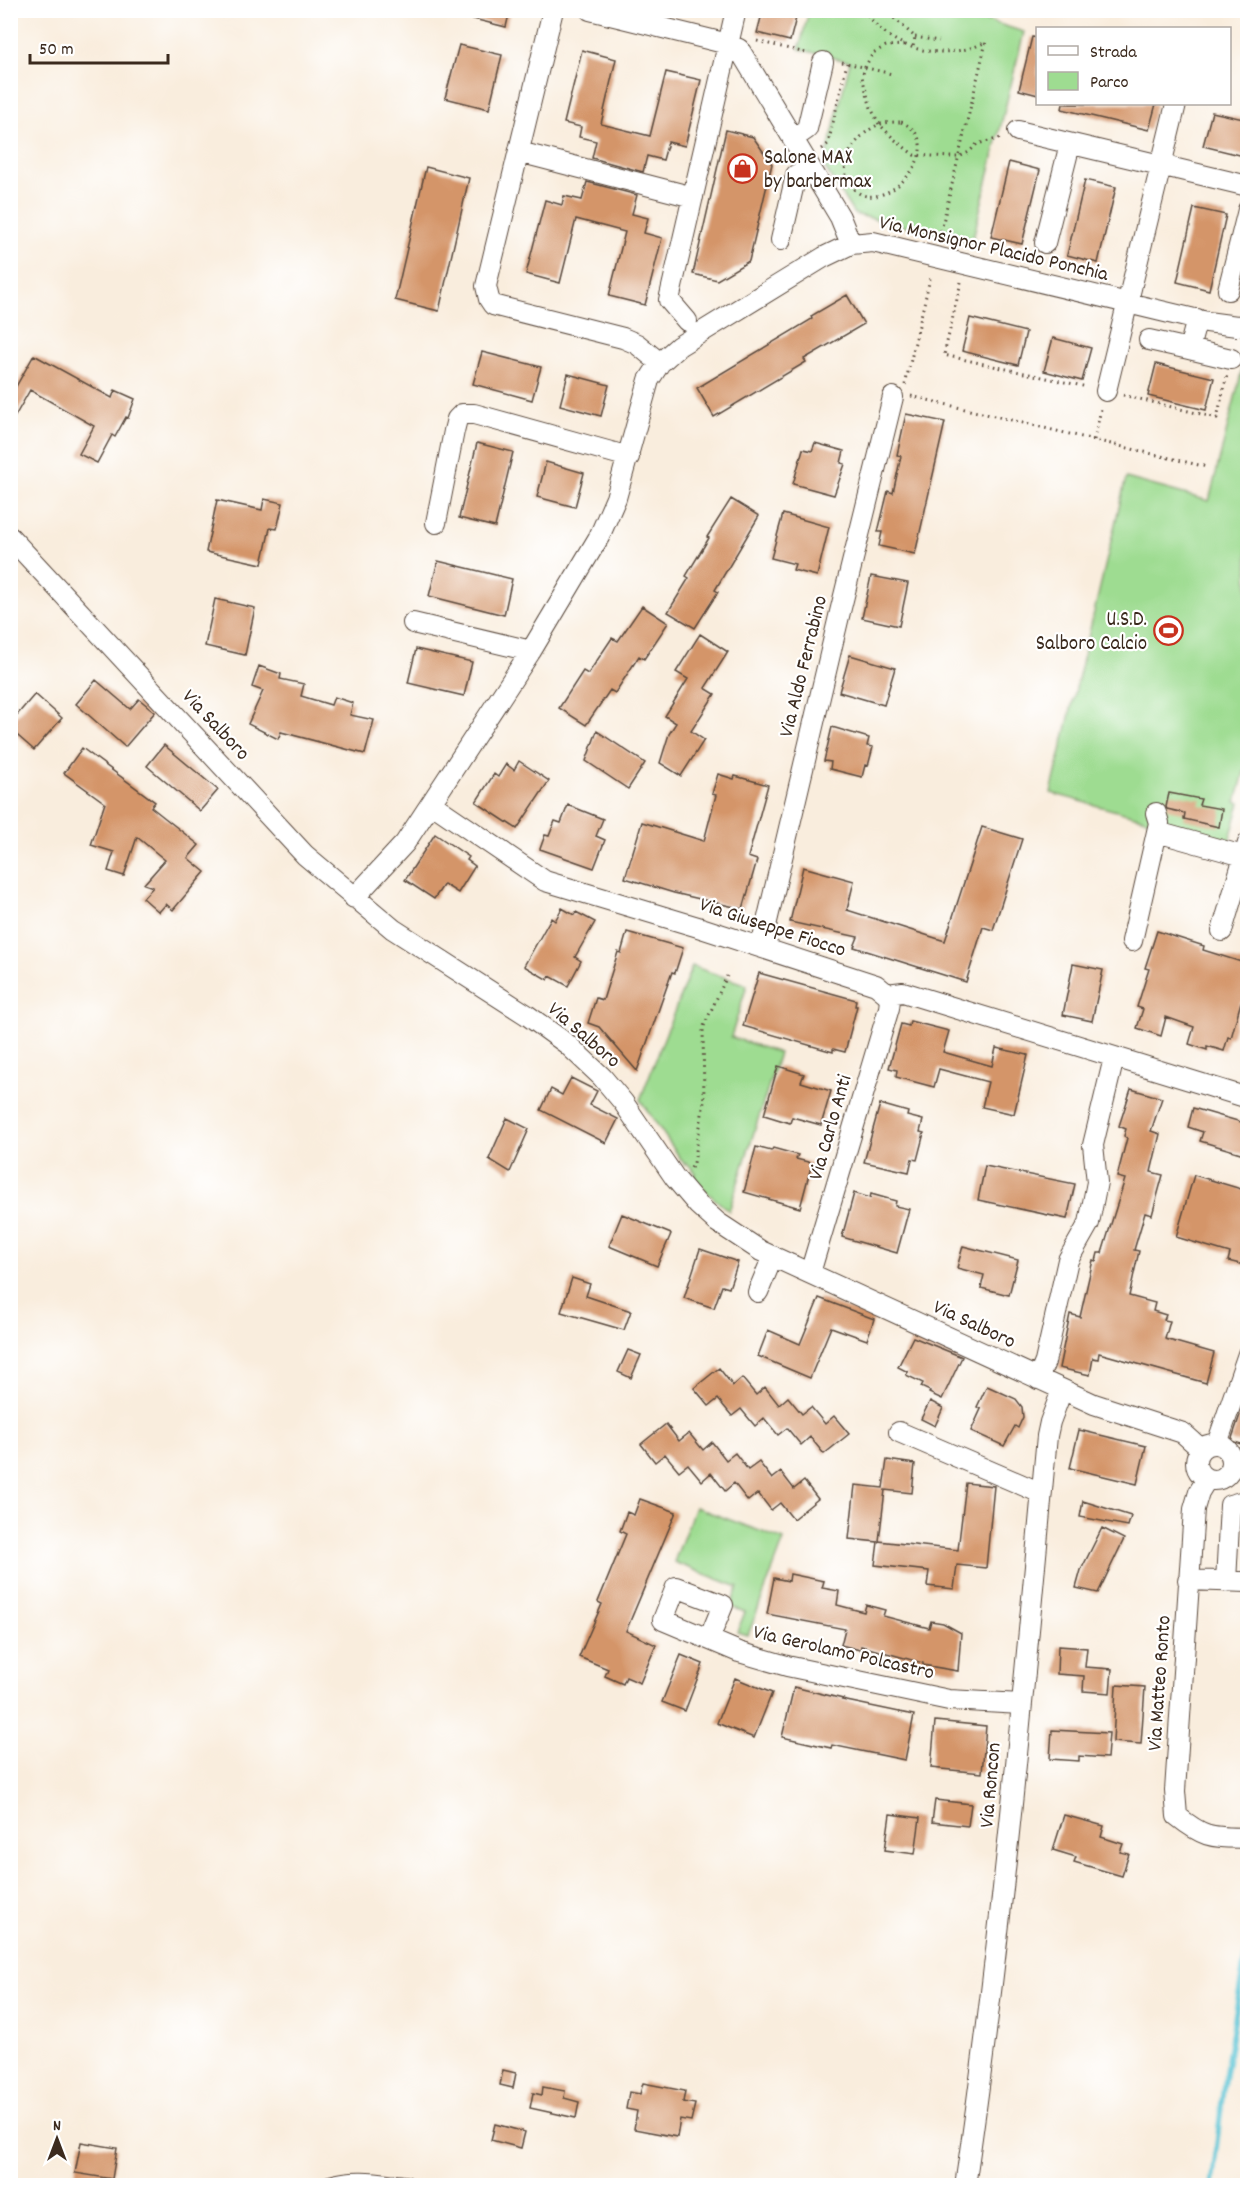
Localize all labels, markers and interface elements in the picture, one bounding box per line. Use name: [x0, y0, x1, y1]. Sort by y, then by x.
scale bar: [30, 27, 168, 65]
legend: [1036, 27, 1231, 105]
text: 50 m: [39, 38, 74, 63]
text: Strada: [1090, 41, 1137, 66]
text: Parco: [1090, 71, 1129, 96]
place label: Salone MAX by barbermax: [764, 144, 872, 198]
shop icon: Salone MAX by barbermax: [727, 152, 759, 184]
street label: Via Monsignor Placido Ponchia: [876, 209, 1112, 291]
street label: Via Aldo Ferrabino: [773, 593, 837, 741]
place label: U.S.D. Salboro Calcio: [1036, 606, 1147, 660]
sports icon: U.S.D. Salboro Calcio: [1152, 614, 1184, 646]
street label: Via Salboro: [174, 684, 256, 769]
street label: Via Giuseppe Fiocco: [695, 891, 849, 967]
street label: Via Salboro: [540, 996, 626, 1077]
street label: Via Carlo Anti: [803, 1071, 861, 1184]
street label: Via Salboro: [927, 1293, 1020, 1358]
street label: Via Matteo Ronto: [1141, 1614, 1181, 1752]
street label: Via Gerolamo Polcastro: [750, 1619, 937, 1689]
street label: Via Roncon: [973, 1741, 1011, 1829]
north arrow: [27, 2109, 87, 2169]
text: N: [53, 2115, 61, 2138]

